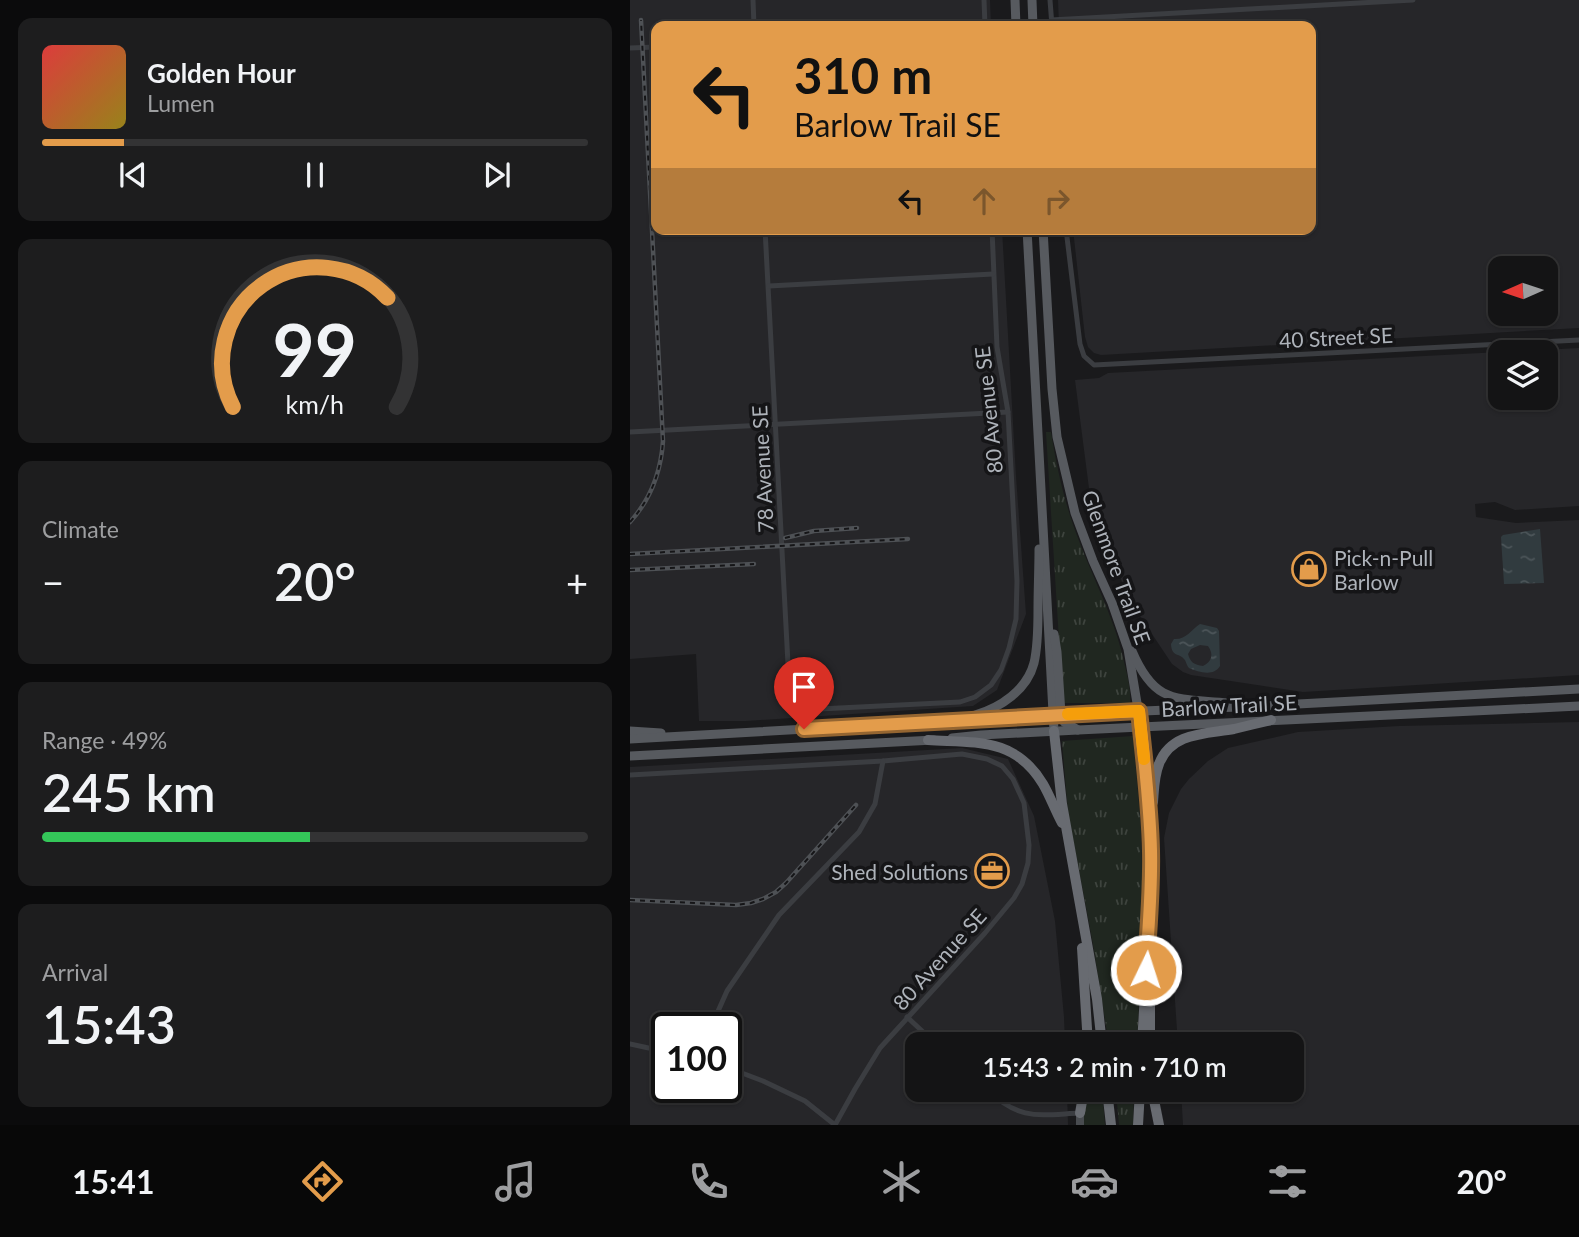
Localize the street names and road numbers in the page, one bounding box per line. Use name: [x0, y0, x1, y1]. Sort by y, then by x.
street label: 40 Street SE: [1278, 322, 1394, 352]
street label: 80 Avenue SE: [969, 345, 1007, 475]
street label: 78 Avenue SE: [746, 405, 778, 533]
street label: Glenmore Trail SE: [1078, 487, 1156, 647]
street label: Barlow Trail SE: [1160, 689, 1298, 721]
street label: 80 Avenue SE: [887, 903, 991, 1015]

